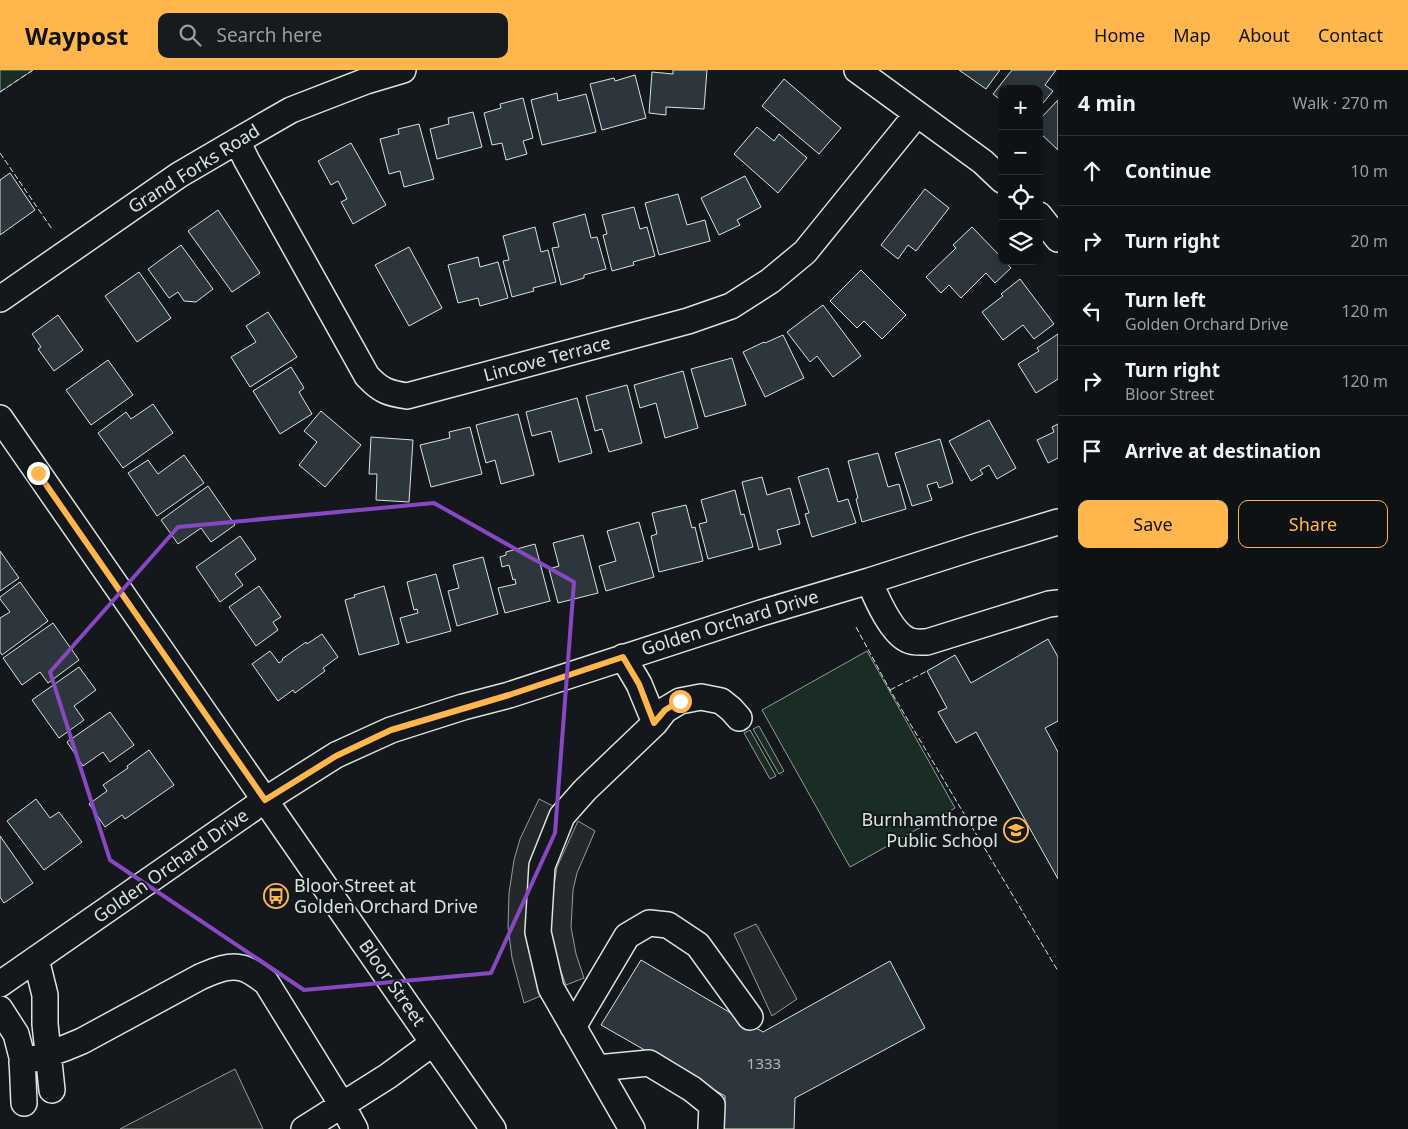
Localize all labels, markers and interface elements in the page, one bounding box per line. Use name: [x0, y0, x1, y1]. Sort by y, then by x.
search box: [158, 13, 508, 58]
text: Waypost: [25, 19, 128, 52]
icon: search: [176, 21, 204, 49]
text: Search here: [216, 22, 322, 48]
text: Home: [1094, 23, 1145, 47]
text: Map: [1173, 23, 1211, 47]
text: About: [1239, 23, 1290, 47]
text: Contact: [1318, 23, 1383, 47]
map controls: [998, 85, 1043, 265]
button: +: [998, 85, 1043, 130]
text: 4 min: [1078, 89, 1136, 117]
text: Walk · 270 m: [1293, 92, 1388, 114]
street label: Grand Forks Road: [123, 118, 264, 218]
button: −: [998, 130, 1043, 175]
icon: ahead: [1078, 157, 1106, 185]
text: Continue: [1125, 158, 1211, 184]
text: 10 m: [1351, 160, 1388, 182]
button: locate: [998, 175, 1043, 220]
button: layers: [998, 220, 1043, 265]
icon: right: [1078, 227, 1106, 255]
text: Turn right: [1125, 228, 1220, 254]
text: 20 m: [1351, 230, 1388, 252]
text: Turn left: [1125, 287, 1206, 313]
icon: left: [1078, 297, 1106, 325]
text: 120 m: [1341, 300, 1388, 322]
text: Golden Orchard Drive: [1125, 313, 1289, 335]
street label: Lincove Terrace: [481, 330, 613, 387]
text: Turn right: [1125, 357, 1220, 383]
icon: right: [1078, 367, 1106, 395]
text: 120 m: [1341, 370, 1388, 392]
text: Bloor Street: [1125, 383, 1214, 405]
icon: arrive: [1078, 437, 1106, 465]
text: Arrive at destination: [1125, 438, 1321, 464]
route end: [27, 462, 50, 485]
button: Save: [1078, 500, 1228, 548]
button: Share: [1238, 500, 1388, 548]
street label: Golden Orchard Drive: [638, 584, 821, 660]
route start: [669, 690, 692, 713]
street label: Golden Orchard Drive: [88, 803, 253, 928]
place label: Burnhamthorpe Public School: [861, 807, 998, 852]
school or university icon: Burnhamthorpe Public School: [1003, 817, 1029, 843]
place label: Bloor Street at Golden Orchard Drive: [294, 873, 478, 918]
bus stop icon: Bloor Street at Golden Orchard Drive: [263, 883, 289, 909]
street label: Bloor Street: [354, 934, 432, 1031]
house number: 1333: [747, 1053, 781, 1073]

